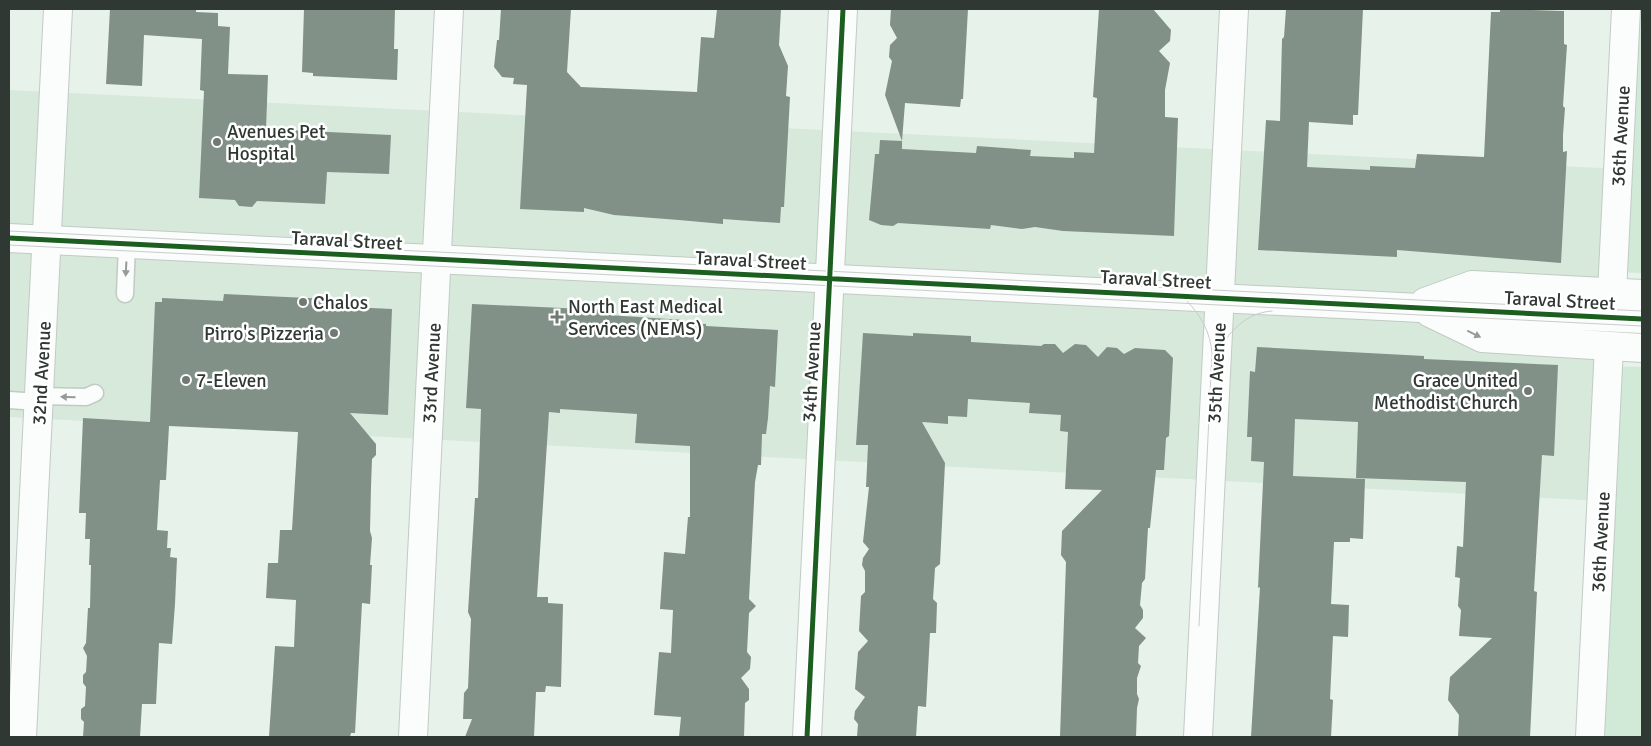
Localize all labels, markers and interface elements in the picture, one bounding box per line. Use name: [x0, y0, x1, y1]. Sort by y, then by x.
street label: 36th Avenue: [1606, 85, 1636, 187]
place label: Avenues Pet Hospital: [227, 120, 326, 166]
marker: Avenues Pet Hospital: [211, 136, 223, 148]
street label: Taraval Street: [291, 226, 403, 256]
street label: Taraval Street: [695, 246, 807, 276]
one-way arrow: [122, 261, 130, 277]
street label: Taraval Street: [1100, 265, 1212, 295]
street label: Taraval Street: [1504, 286, 1616, 316]
place label: Chalos: [313, 291, 368, 315]
place label: North East Medical Services (NEMS): [568, 295, 723, 341]
marker: Chalos: [297, 296, 309, 308]
marker: North East Medical Services (NEMS): [550, 310, 564, 324]
street label: 32nd Avenue: [27, 320, 57, 426]
street label: 34th Avenue: [797, 321, 827, 423]
place label: Pirro's Pizzeria: [204, 322, 324, 346]
street label: 33rd Avenue: [417, 322, 447, 424]
street label: 35th Avenue: [1202, 322, 1232, 424]
marker: Pirro's Pizzeria: [328, 327, 340, 339]
one-way arrow: [1467, 330, 1482, 338]
place label: 7-Eleven: [196, 369, 267, 393]
place label: Grace United Methodist Church: [1374, 369, 1518, 415]
marker: 7-Eleven: [180, 374, 192, 386]
marker: Grace United Methodist Church: [1522, 385, 1534, 397]
one-way arrow: [59, 393, 75, 401]
street label: 36th Avenue: [1586, 491, 1616, 593]

